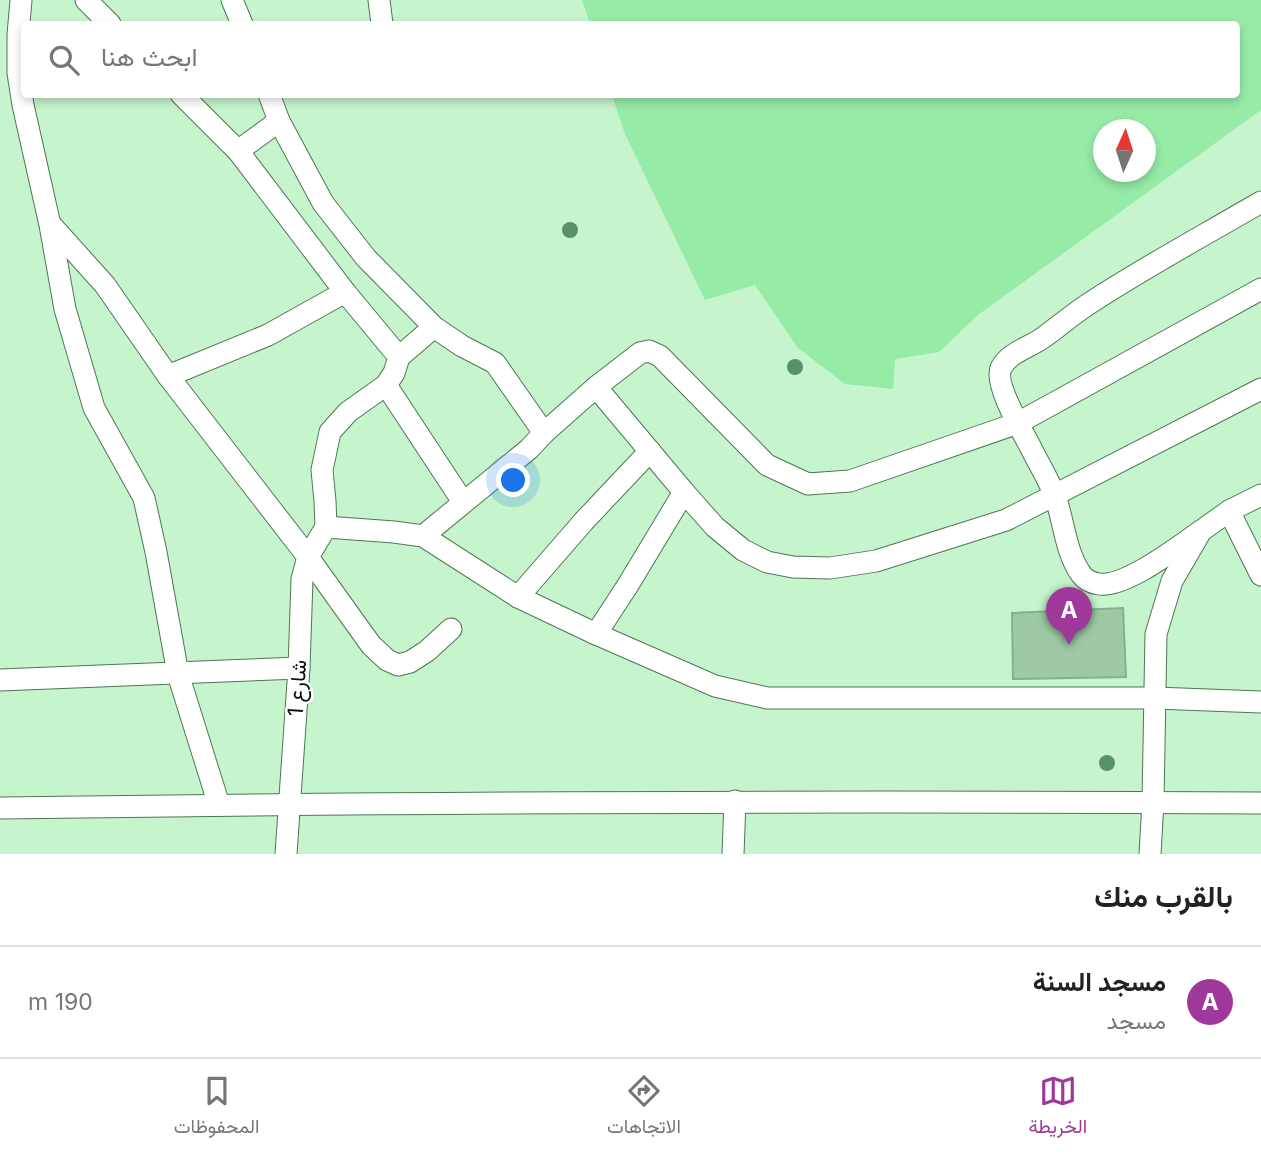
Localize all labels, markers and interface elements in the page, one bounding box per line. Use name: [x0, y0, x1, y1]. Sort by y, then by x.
search box: [21, 21, 1240, 98]
icon: search: [45, 41, 83, 79]
text: ابحث هنا: [101, 41, 198, 72]
north arrow: [1093, 119, 1156, 182]
your location: [496, 463, 530, 497]
pin: A: [1046, 587, 1092, 645]
street label: شارع 1: [283, 659, 313, 717]
text: بالقرب منك: [1094, 878, 1233, 914]
text: مسجد السنة: [1033, 966, 1166, 997]
text: 190 m: [28, 988, 93, 1016]
text: A: [1201, 988, 1219, 1016]
text: مسجد: [1106, 1007, 1166, 1035]
tab: المحفوظات: [174, 1072, 259, 1143]
tab: الاتجاهات: [607, 1072, 681, 1143]
tab: الخريطة: [1028, 1072, 1087, 1143]

